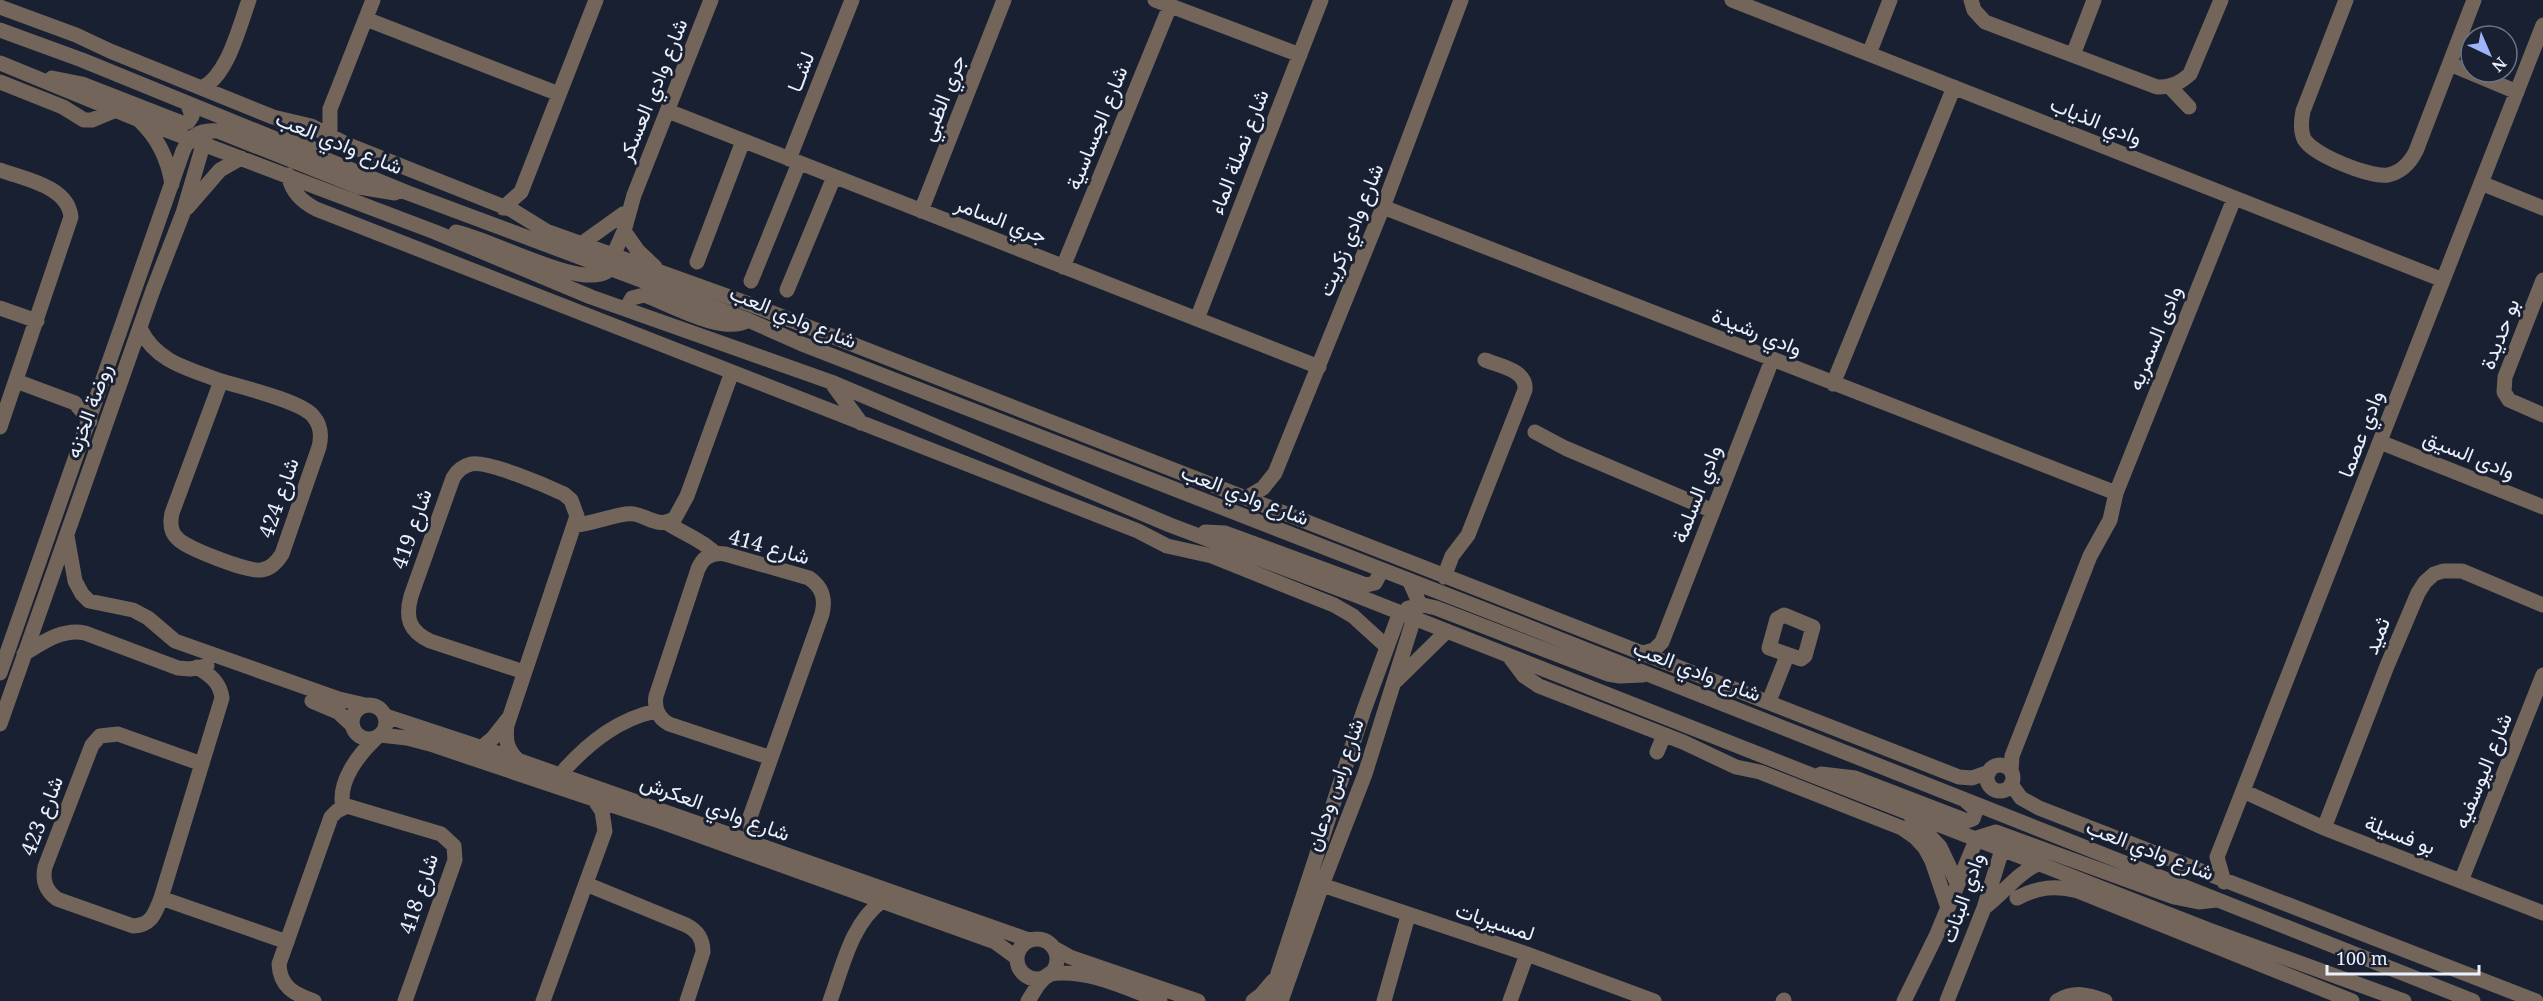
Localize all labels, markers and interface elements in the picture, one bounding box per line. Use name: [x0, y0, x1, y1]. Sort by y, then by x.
street label: شارع وادي العسكر: [610, 14, 697, 168]
north arrow: [2459, 24, 2519, 84]
street label: لشــا: [780, 48, 820, 96]
street label: جري الظبي: [913, 50, 975, 146]
text: N: [2487, 52, 2512, 77]
street label: شارع الجساسية: [1059, 62, 1135, 194]
street label: شارع نصلة الماء: [1201, 85, 1276, 219]
street label: وادي الذياب: [2045, 89, 2147, 155]
street label: شارع وادي العب: [270, 104, 407, 184]
street label: شارع وادي زكريت: [1311, 159, 1393, 302]
street label: جري السامر: [949, 188, 1051, 253]
street label: شارع وادي العب: [724, 278, 861, 358]
street label: وادى السمريه: [2120, 281, 2188, 394]
street label: بو حديدة: [2473, 294, 2525, 373]
street label: وادي رشيدة: [1706, 300, 1807, 366]
street label: روضة الخزنه: [58, 359, 118, 462]
street label: وادي عصما: [2331, 386, 2393, 483]
street label: وادى السيق: [2419, 423, 2520, 485]
street label: وادي السلمة: [1665, 441, 1731, 548]
street label: شارع 424: [251, 454, 306, 542]
street label: شارع وادي العب: [1176, 457, 1313, 535]
street label: شارع 419: [384, 485, 439, 573]
street label: شارع 414: [725, 522, 813, 571]
street label: ثميد: [2356, 613, 2396, 658]
street label: شارع وادي العب: [1628, 633, 1765, 711]
street label: شارع اليوسفيه: [2446, 709, 2519, 833]
street label: شارع راس ودعان: [1298, 715, 1371, 855]
street label: شارع وادي العكرش: [635, 767, 794, 851]
street label: شارع 423: [13, 772, 70, 860]
street label: بو فسيلة: [2361, 808, 2440, 860]
street label: شارع وادي العب: [2081, 812, 2218, 890]
street label: وادي البنات: [1934, 849, 1994, 948]
street label: شارع 418: [392, 850, 445, 938]
street label: لمسيربات: [1452, 895, 1539, 947]
scale bar: [2327, 938, 2478, 976]
text: 100 m: [2336, 946, 2388, 970]

